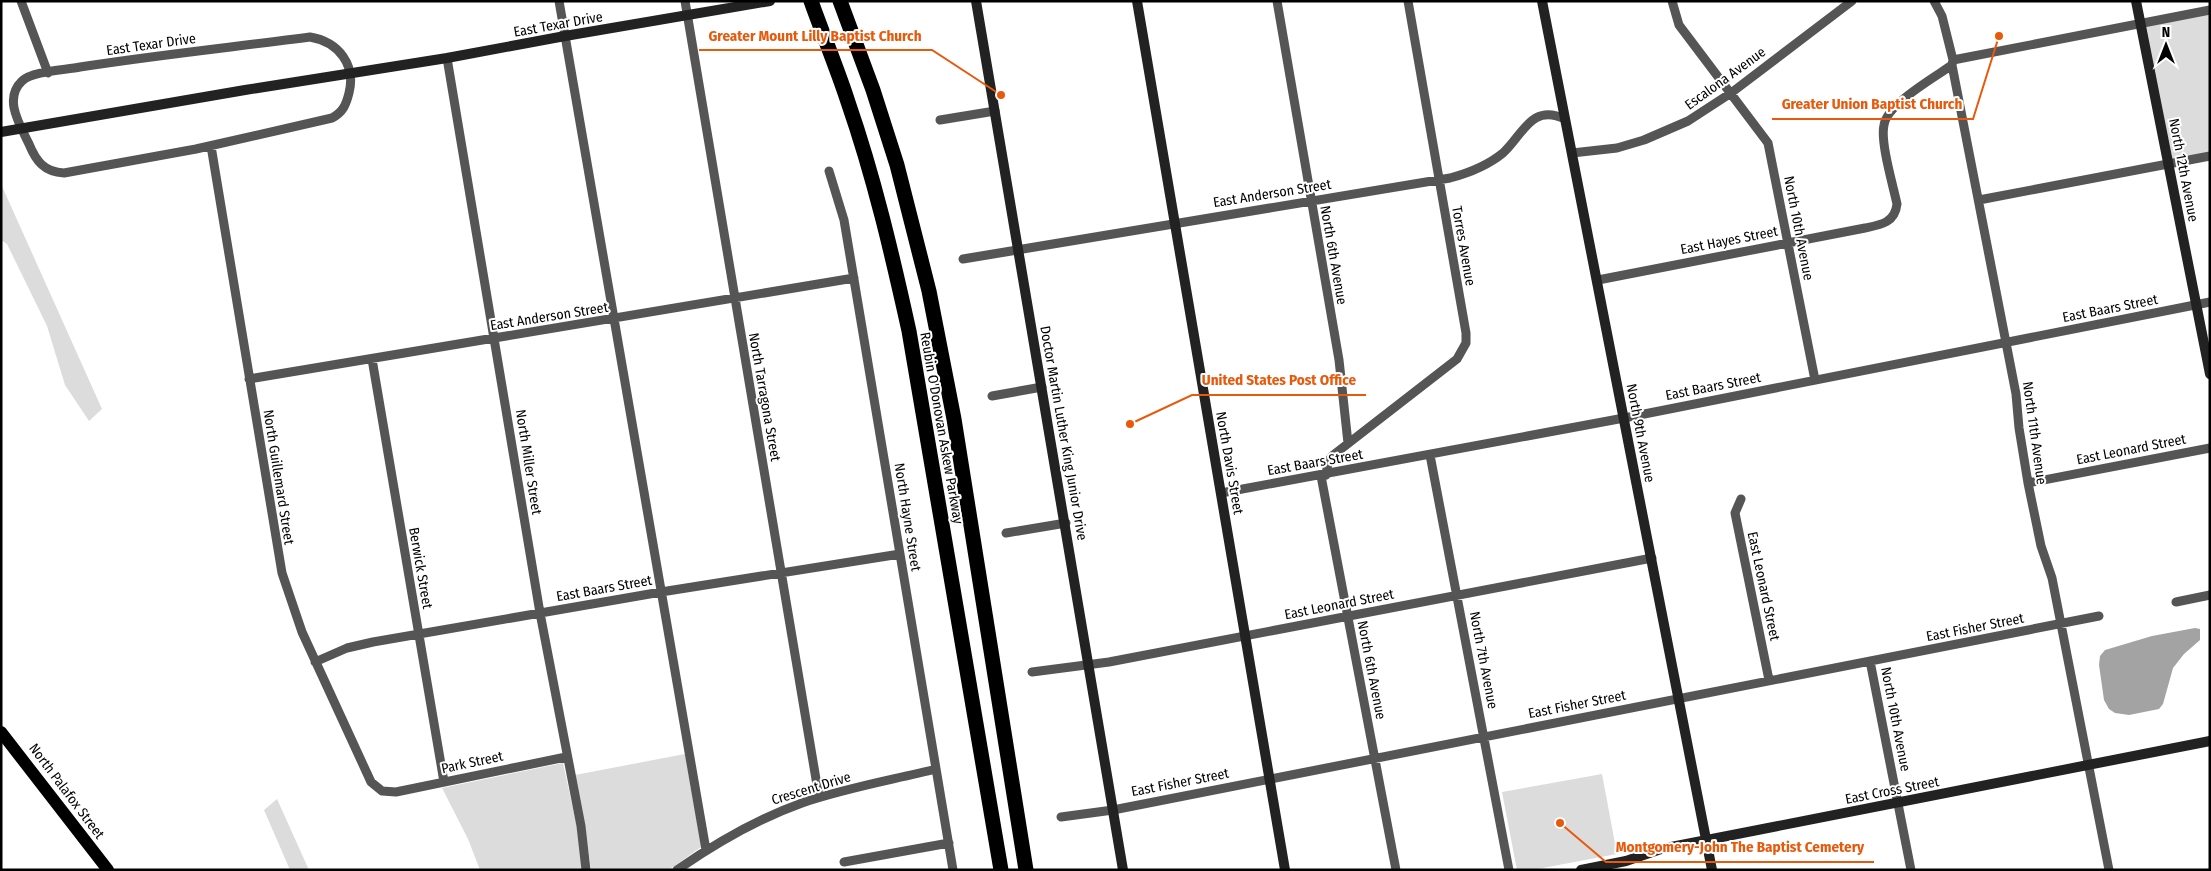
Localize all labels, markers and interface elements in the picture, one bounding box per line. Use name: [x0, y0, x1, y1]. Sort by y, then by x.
street label: East Texar Drive: [512, 8, 604, 41]
callout: Greater Mount Lilly Baptist Church: [699, 20, 932, 50]
north arrow: [2141, 20, 2191, 70]
text: N: [2162, 24, 2170, 41]
text: Greater Mount Lilly Baptist Church: [708, 27, 922, 45]
street label: East Texar Drive: [105, 30, 197, 59]
street label: Escalona Avenue: [1682, 43, 1769, 113]
callout: Greater Union Baptist Church: [1772, 89, 1973, 119]
text: Greater Union Baptist Church: [1782, 95, 1962, 113]
street label: North 12th Avenue: [2165, 117, 2202, 223]
street label: North 10th Avenue: [1780, 174, 1817, 282]
street label: East Anderson Street: [1212, 176, 1333, 211]
street label: North 6th Avenue: [1316, 204, 1351, 306]
street label: Torres Avenue: [1448, 205, 1479, 287]
street label: East Hayes Street: [1679, 223, 1780, 258]
street label: East Baars Street: [2061, 291, 2160, 326]
street label: East Anderson Street: [489, 299, 610, 334]
street label: Doctor Martin Luther King Junior Drive: [1036, 324, 1091, 542]
street label: North Tarragona Street: [745, 331, 784, 463]
street label: Reubin O'Donovan Askew Parkway: [916, 331, 967, 526]
callout: United States Post Office: [1192, 365, 1366, 395]
street label: East Baars Street: [1664, 369, 1763, 404]
text: United States Post Office: [1202, 371, 1357, 389]
street label: North 11th Avenue: [2019, 380, 2050, 486]
street label: North 9th Avenue: [1623, 382, 1658, 484]
street label: North Guillemard Street: [259, 408, 298, 546]
street label: North Miller Street: [512, 408, 545, 516]
street label: North Davis Street: [1212, 410, 1247, 516]
street label: East Leonard Street: [2075, 430, 2188, 468]
street label: East Baars Street: [1266, 446, 1365, 479]
street label: North Hayne Street: [891, 462, 925, 573]
street label: Berwick Street: [405, 526, 436, 611]
street label: East Leonard Street: [1744, 530, 1783, 643]
street label: East Baars Street: [555, 572, 654, 605]
street label: East Leonard Street: [1283, 585, 1396, 623]
street label: North 7th Avenue: [1466, 610, 1501, 710]
street label: East Fisher Street: [1925, 610, 2026, 645]
street label: North 6th Avenue: [1354, 619, 1389, 721]
street label: North 10th Avenue: [1877, 665, 1914, 773]
street label: East Fisher Street: [1527, 687, 1628, 722]
street label: North Palafox Street: [25, 740, 108, 843]
street label: Park Street: [440, 748, 505, 777]
street label: East Fisher Street: [1130, 765, 1231, 800]
street label: Crescent Drive: [770, 768, 853, 809]
street label: East Cross Street: [1844, 773, 1941, 808]
callout: Montgomery-John The Baptist Cemetery: [1606, 832, 1874, 862]
text: Montgomery-John The Baptist Cemetery: [1616, 838, 1865, 856]

